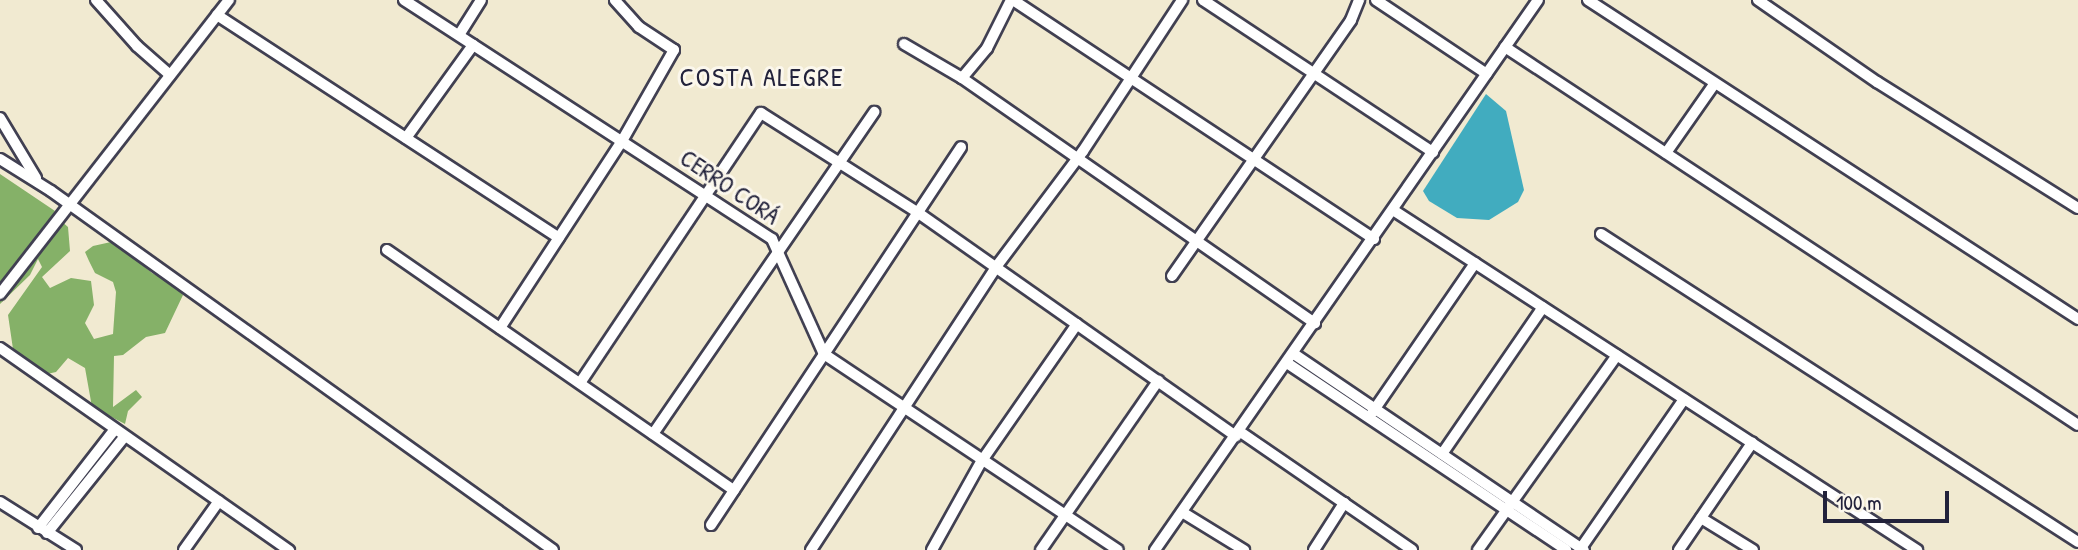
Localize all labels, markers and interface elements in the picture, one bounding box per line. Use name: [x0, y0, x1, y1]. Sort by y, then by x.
district label: COSTA ALEGRE: [681, 61, 843, 93]
street label: CERRO CORÁ: [675, 143, 785, 231]
scale bar: [1826, 476, 1952, 520]
text: 100 m: [1836, 488, 1882, 517]

